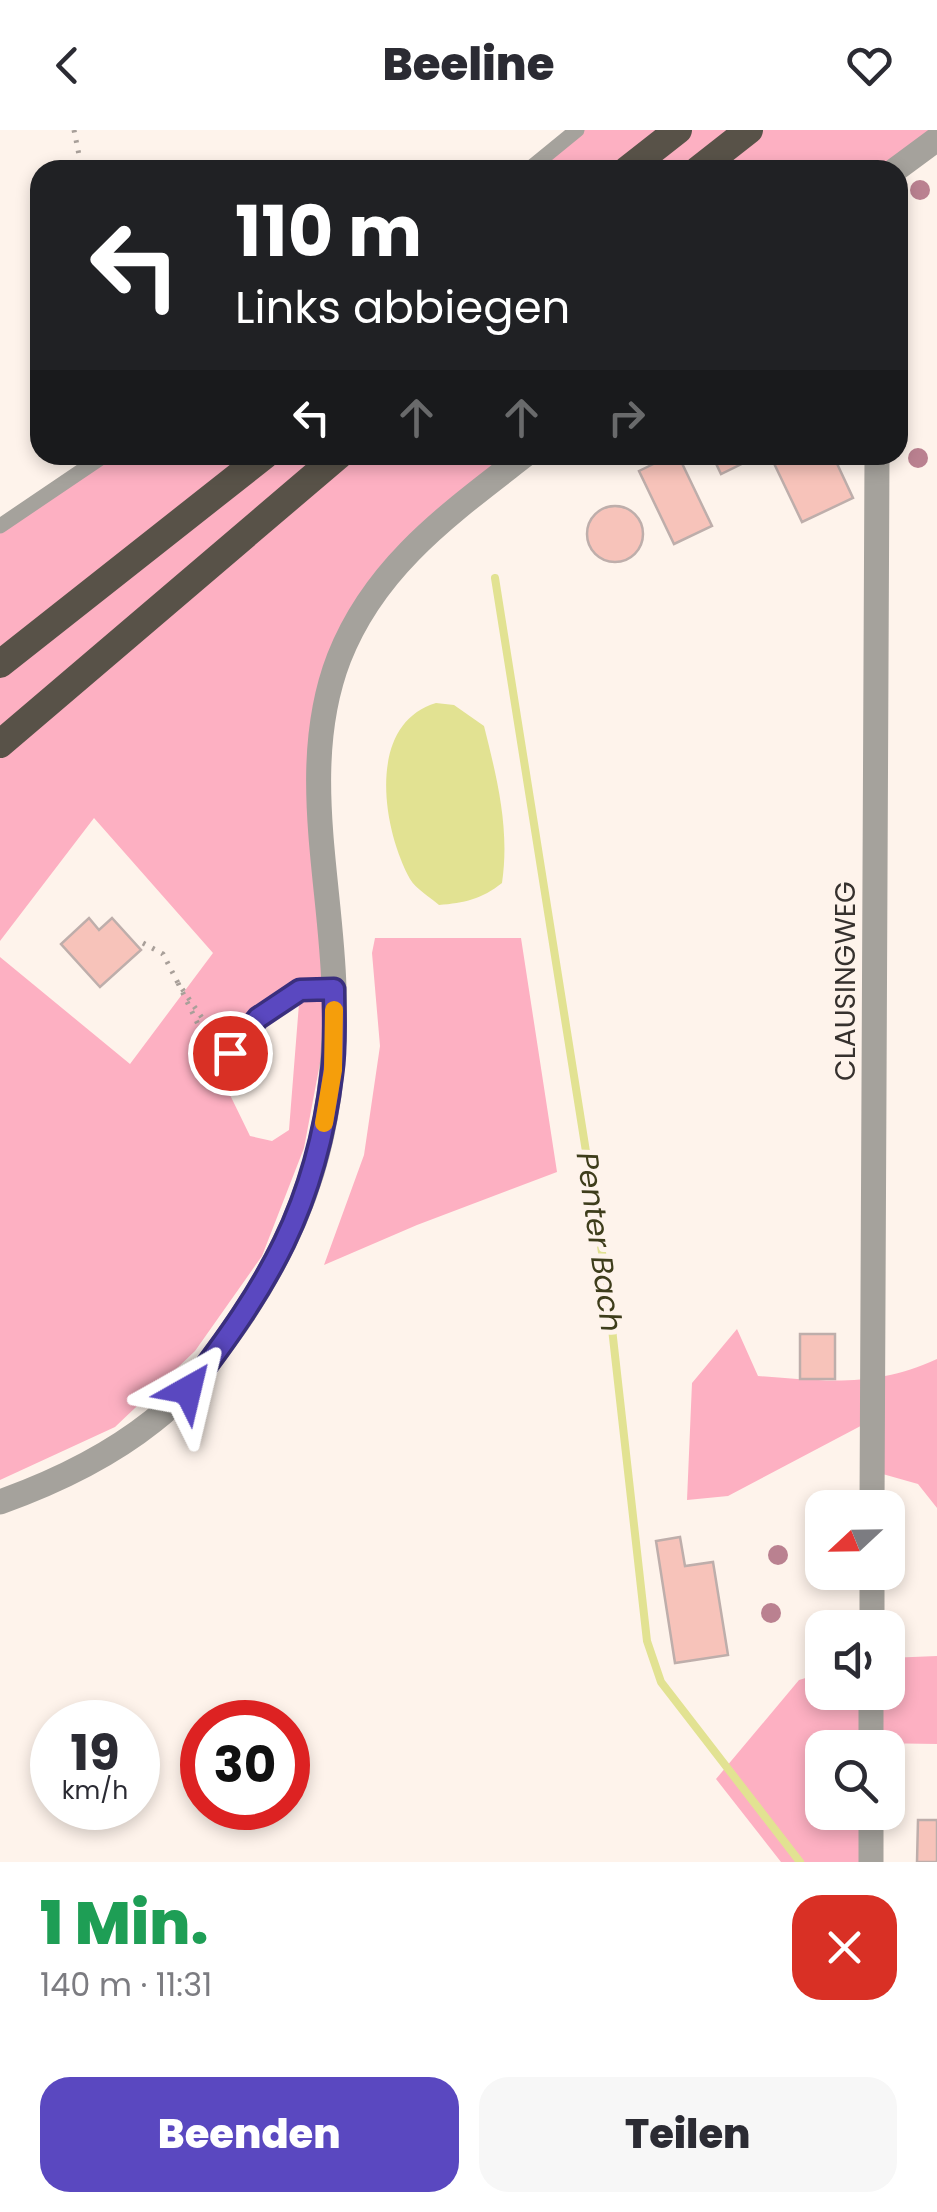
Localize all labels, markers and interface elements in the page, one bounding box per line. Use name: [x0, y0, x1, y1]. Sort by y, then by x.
text: Beeline: [383, 33, 554, 96]
icon: back: [40, 38, 95, 93]
icon: heart: [842, 38, 897, 93]
text: 110 m: [235, 182, 422, 281]
icon: left: [70, 200, 200, 330]
text: Links abbiegen: [235, 276, 570, 339]
icon: left: [284, 390, 339, 445]
icon: ahead: [389, 390, 444, 445]
icon: ahead: [494, 390, 549, 445]
icon: right: [599, 390, 654, 445]
street label: CLAUSINGWEG: [826, 881, 865, 1081]
pin: [188, 1011, 273, 1096]
icon: arrive: [203, 1026, 258, 1081]
water label: Penter Bach: [566, 1149, 633, 1334]
position arrow: [136, 1338, 240, 1442]
north arrow: [805, 1490, 905, 1590]
map controls: [805, 1490, 905, 1830]
button: sound: [805, 1610, 905, 1710]
speed limit sign: 30: [180, 1700, 310, 1830]
text: 19: [70, 1717, 120, 1788]
button: search: [805, 1730, 905, 1830]
text: km/h: [62, 1773, 128, 1808]
text: 1 Min.: [40, 1881, 208, 1965]
button: close: [792, 1895, 897, 2000]
text: 140 m · 11:31: [40, 1962, 212, 2007]
button: Beenden: [40, 2077, 459, 2192]
button: Teilen: [479, 2077, 897, 2192]

